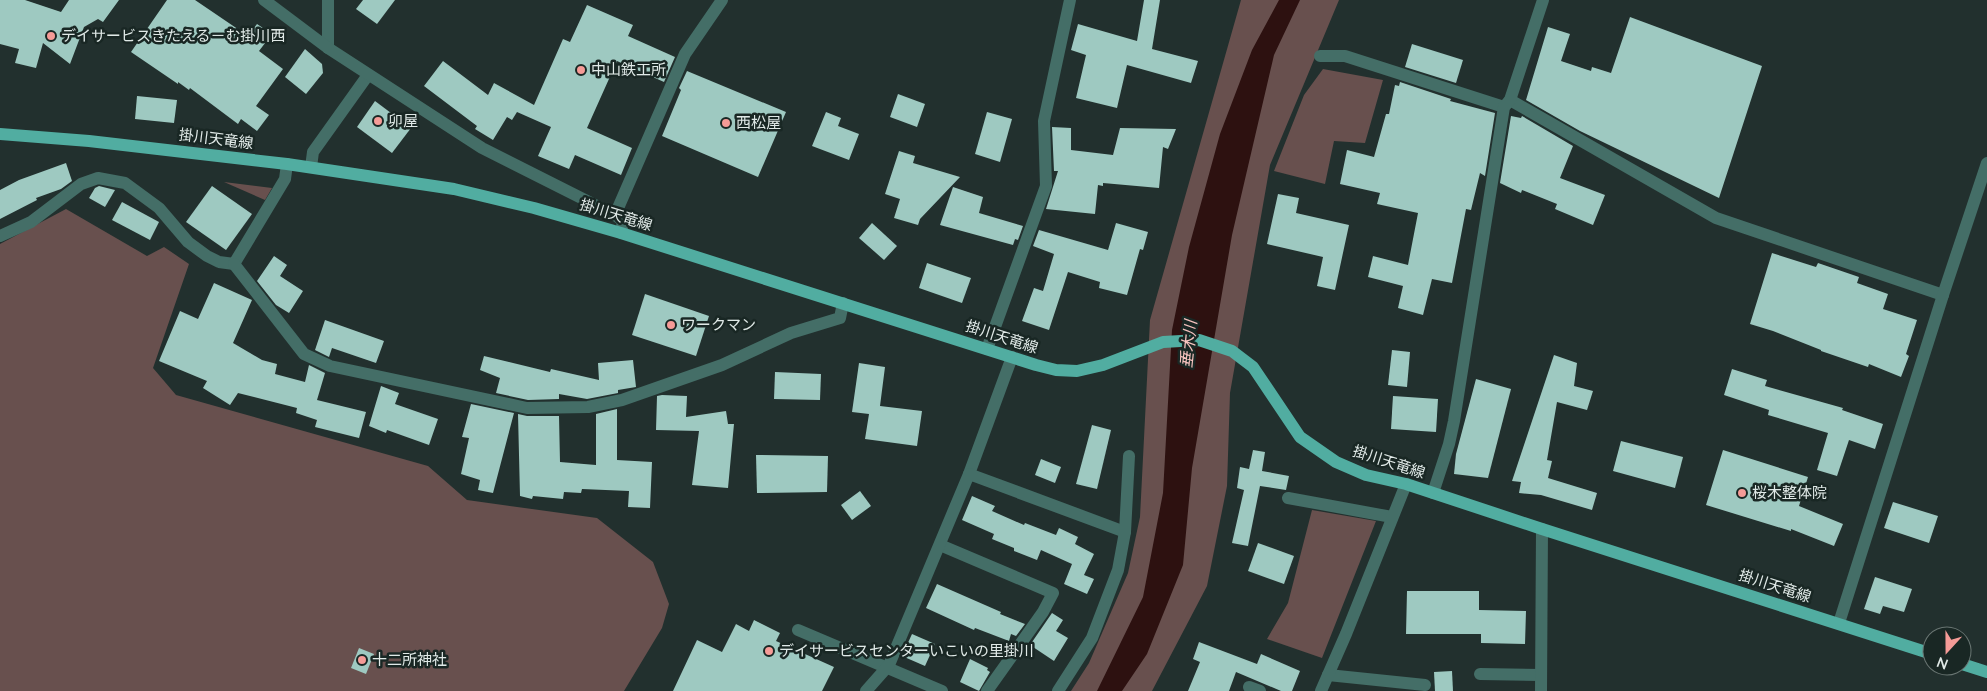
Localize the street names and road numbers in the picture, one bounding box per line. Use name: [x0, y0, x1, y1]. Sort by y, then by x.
street label: 掛川天竜線: [178, 125, 254, 152]
street label: 掛川天竜線: [578, 194, 655, 234]
street label: 掛川天竜線: [964, 316, 1041, 356]
street label: 掛川天竜線: [1351, 441, 1428, 481]
street label: 掛川天竜線: [1737, 565, 1814, 605]

